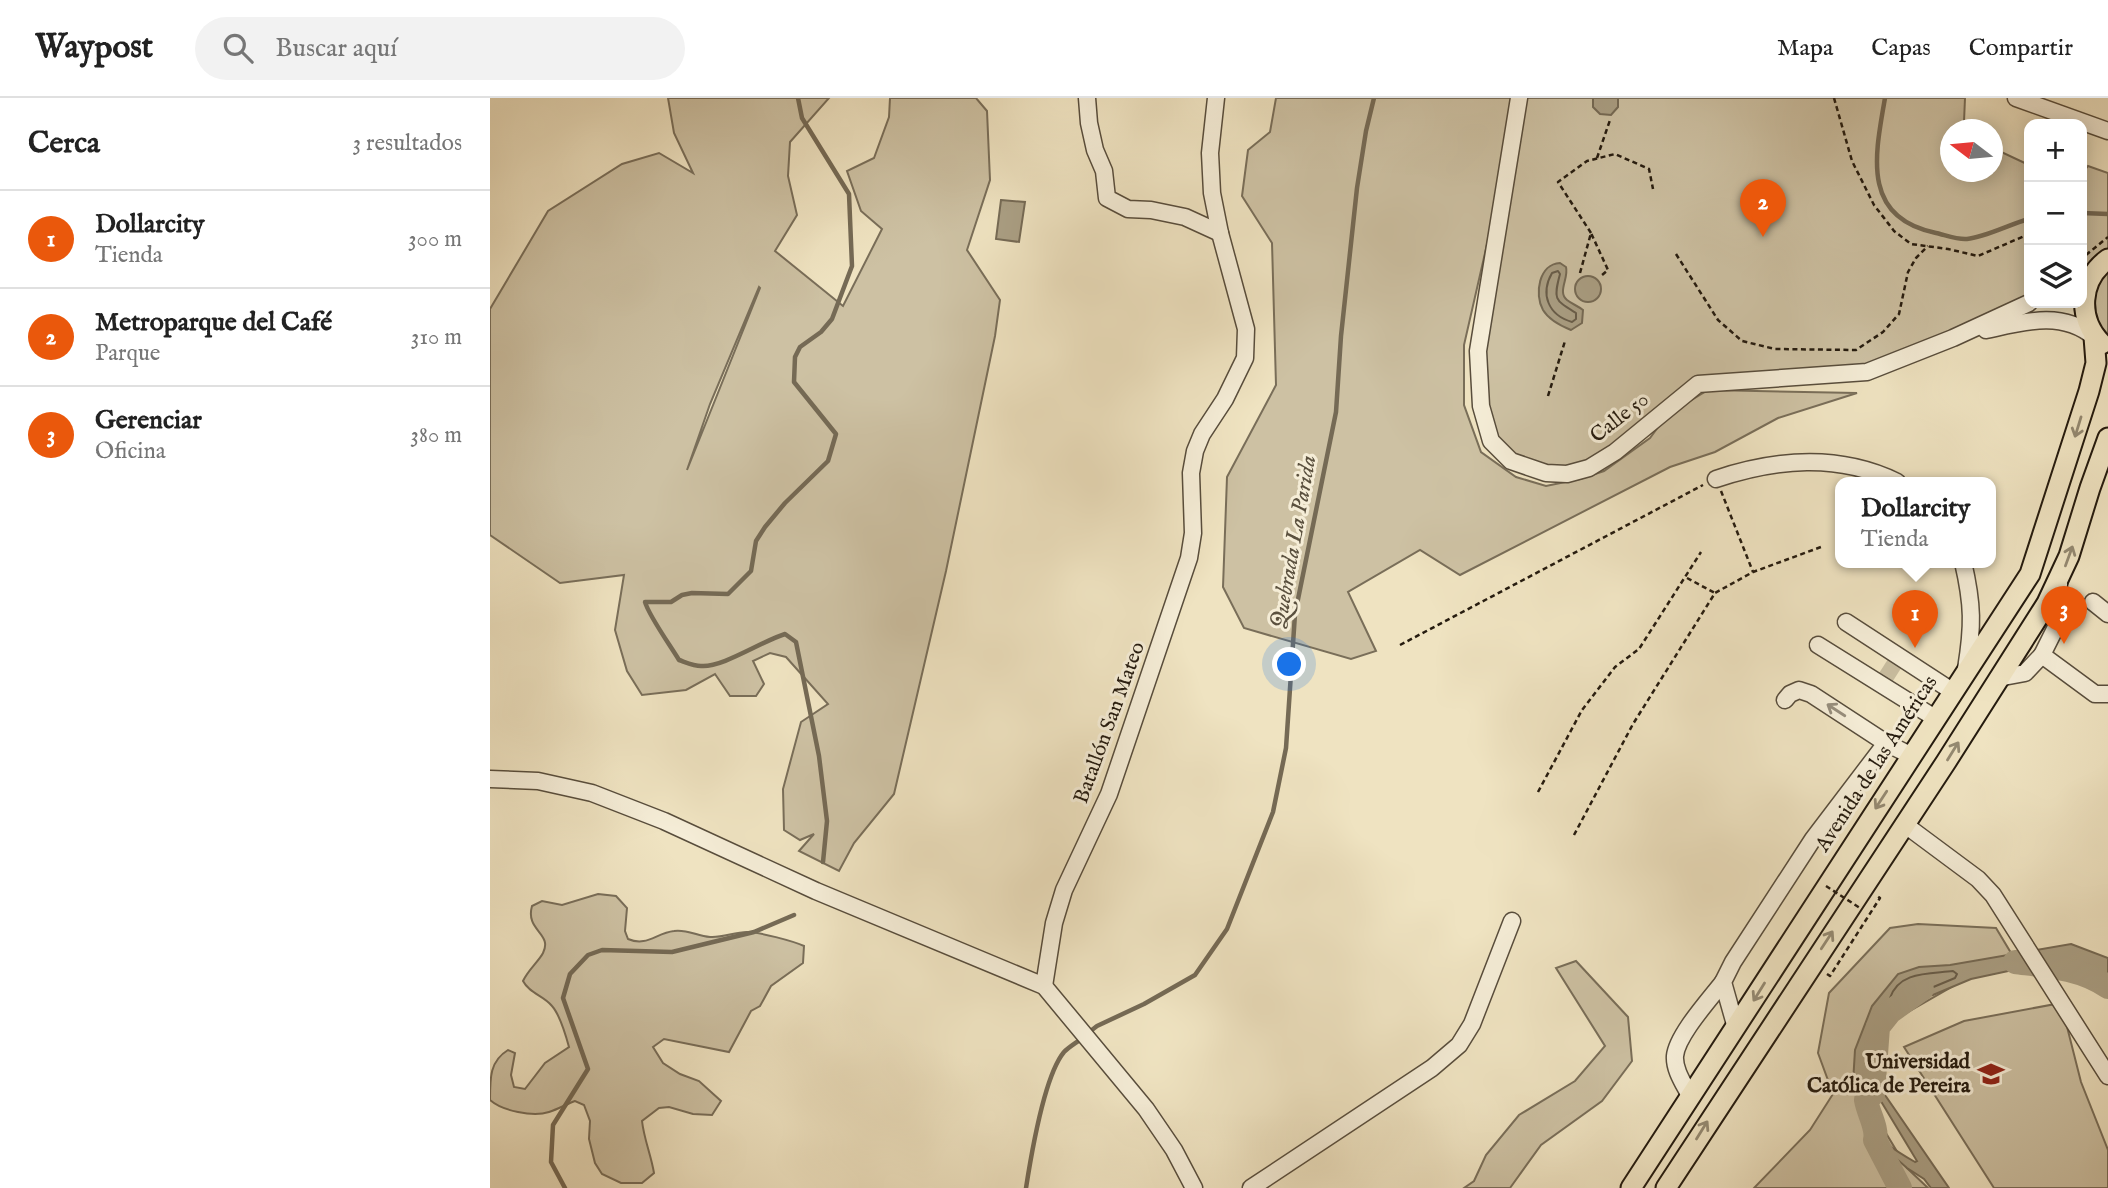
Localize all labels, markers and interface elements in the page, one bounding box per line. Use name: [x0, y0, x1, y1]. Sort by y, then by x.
search box: [195, 17, 685, 80]
text: Waypost: [35, 27, 153, 69]
icon: search: [219, 29, 257, 67]
text: Buscar aquí: [275, 32, 397, 65]
text: Mapa: [1777, 33, 1833, 64]
text: Capas: [1871, 33, 1931, 64]
text: Compartir: [1969, 33, 2073, 64]
north arrow: [1940, 119, 2003, 182]
map controls: [2024, 119, 2087, 308]
button: +: [2024, 119, 2087, 182]
text: Cerca: [28, 125, 100, 163]
text: 3 resultados: [352, 129, 462, 158]
pin: 2: [1740, 179, 1786, 237]
button: −: [2024, 182, 2087, 245]
text: Dollarcity: [95, 208, 205, 241]
text: 1: [47, 225, 55, 254]
text: 300 m: [408, 225, 462, 254]
text: Tienda: [95, 241, 163, 270]
button: layers: [2024, 245, 2087, 308]
text: Metroparque del Café: [95, 306, 332, 339]
text: 2: [46, 323, 56, 352]
text: 310 m: [411, 323, 462, 352]
text: Parque: [95, 339, 160, 368]
street label: Calle 50: [1585, 387, 1655, 449]
text: Gerenciar: [95, 404, 202, 437]
one-way arrow: [2071, 416, 2084, 438]
text: 3: [47, 421, 55, 450]
text: 380 m: [410, 421, 462, 450]
text: Oficina: [95, 437, 166, 466]
water label: Quebrada La Parida: [1264, 453, 1324, 631]
popup: [1835, 477, 1996, 568]
text: Dollarcity: [1861, 492, 1970, 525]
text: Tienda: [1861, 525, 1929, 554]
one-way arrow: [2064, 545, 2076, 567]
pin: 3: [2041, 586, 2087, 644]
pin: 1: [1892, 590, 1938, 648]
street label: Batallón San Mateo: [1068, 638, 1152, 808]
your location: [1272, 647, 1306, 681]
street label: Avenida de las Américas: [1809, 671, 1944, 858]
one-way arrow: [1826, 703, 1846, 717]
one-way arrow: [1947, 741, 1961, 761]
one-way arrow: [1874, 790, 1888, 810]
one-way arrow: [1820, 931, 1834, 951]
one-way arrow: [1751, 982, 1766, 1001]
place label: Universidad Católica de Pereira: [1807, 1049, 1971, 1100]
school or university icon: Universidad Católica de Pereira: [1976, 1059, 2006, 1089]
one-way arrow: [1696, 1121, 1710, 1141]

